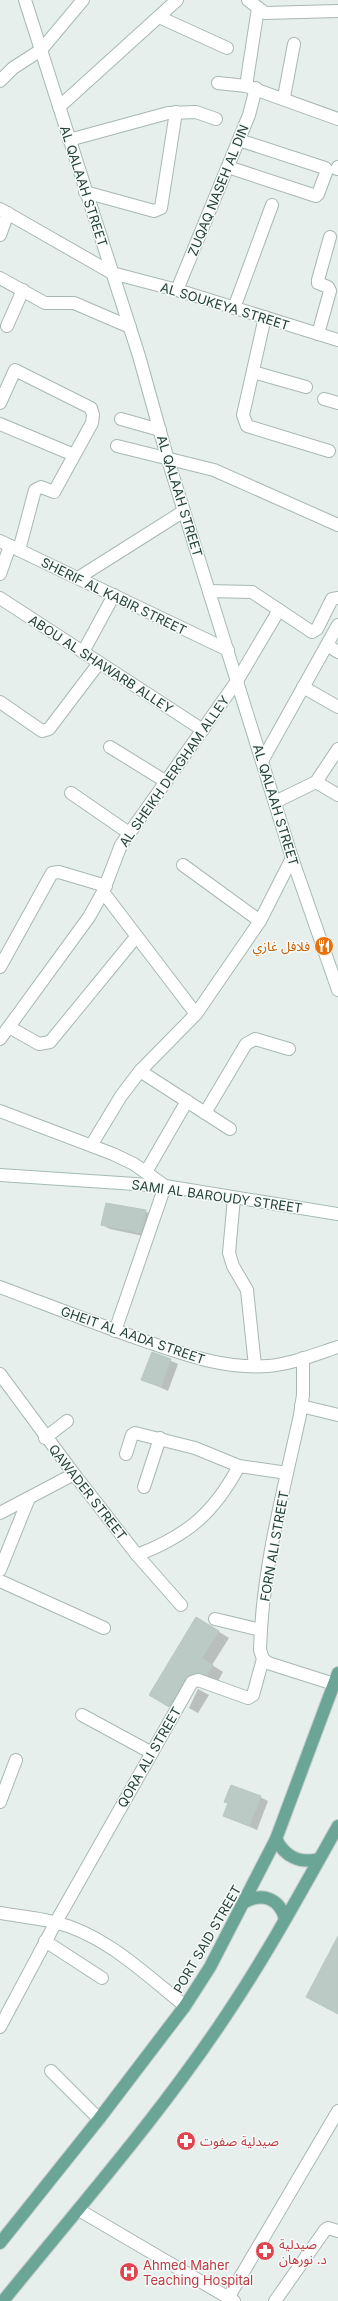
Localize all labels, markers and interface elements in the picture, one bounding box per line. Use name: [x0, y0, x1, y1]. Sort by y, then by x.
street label: ZUQAQ NASEH AL DIN: [184, 122, 252, 258]
street label: AL QALAAH STREET: [57, 123, 111, 249]
street label: AL SOUKEYA STREET: [159, 279, 291, 333]
street label: AL QALAAH STREET: [154, 433, 206, 559]
street label: SHERIF AL KABIR STREET: [39, 554, 189, 638]
street label: ABOU AL SHAWARB ALLEY: [26, 611, 176, 717]
street label: AL SHEIKH DERGHAM ALLEY: [116, 692, 233, 850]
street label: AL QALAAH STREET: [250, 742, 302, 868]
restaurant icon: فلافل غازي: [313, 935, 335, 957]
place label: فلافل غازي: [252, 938, 310, 957]
street label: SAMI AL BAROUDY STREET: [131, 1176, 303, 1216]
street label: GHEIT AL AADA STREET: [59, 1303, 207, 1367]
street label: QAWADER STREET: [46, 1441, 130, 1543]
street label: FORN ALI STREET: [256, 1489, 292, 1603]
street label: QORA ALI STREET: [114, 1704, 184, 1810]
street label: PORT SAID STREET: [170, 1882, 244, 1996]
pharmacy icon: صيدلية صفوت: [175, 2130, 197, 2152]
place label: صيدلية صفوت: [200, 2133, 279, 2149]
place label: صيدلية د. نورهان: [279, 2236, 327, 2268]
pharmacy icon: صيدلية د. نورهان: [254, 2240, 276, 2262]
place label: Ahmed Maher Teaching Hospital: [143, 2257, 253, 2288]
hospital icon: Ahmed Maher Teaching Hospital: [118, 2261, 140, 2283]

